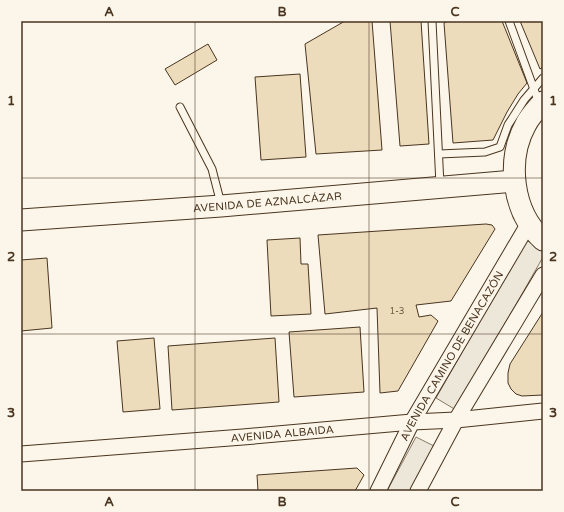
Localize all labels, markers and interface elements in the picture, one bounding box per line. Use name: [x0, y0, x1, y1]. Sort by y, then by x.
text: A: [104, 4, 114, 20]
text: B: [277, 4, 287, 20]
text: C: [450, 4, 460, 20]
text: 1: [7, 93, 15, 109]
text: 1: [549, 93, 557, 109]
street label: AVENIDA DE AZNALCÁZAR: [192, 189, 342, 214]
text: 2: [7, 249, 15, 265]
text: 2: [549, 249, 557, 265]
street label: AVENIDA CAMINO DE BENACAZÓN: [397, 269, 506, 443]
house number: 1-3: [390, 306, 404, 317]
text: 3: [7, 405, 15, 421]
text: 3: [549, 405, 557, 421]
street label: AVENIDA ALBAIDA: [230, 422, 334, 444]
text: A: [104, 494, 114, 510]
text: B: [277, 494, 287, 510]
text: C: [450, 494, 460, 510]

